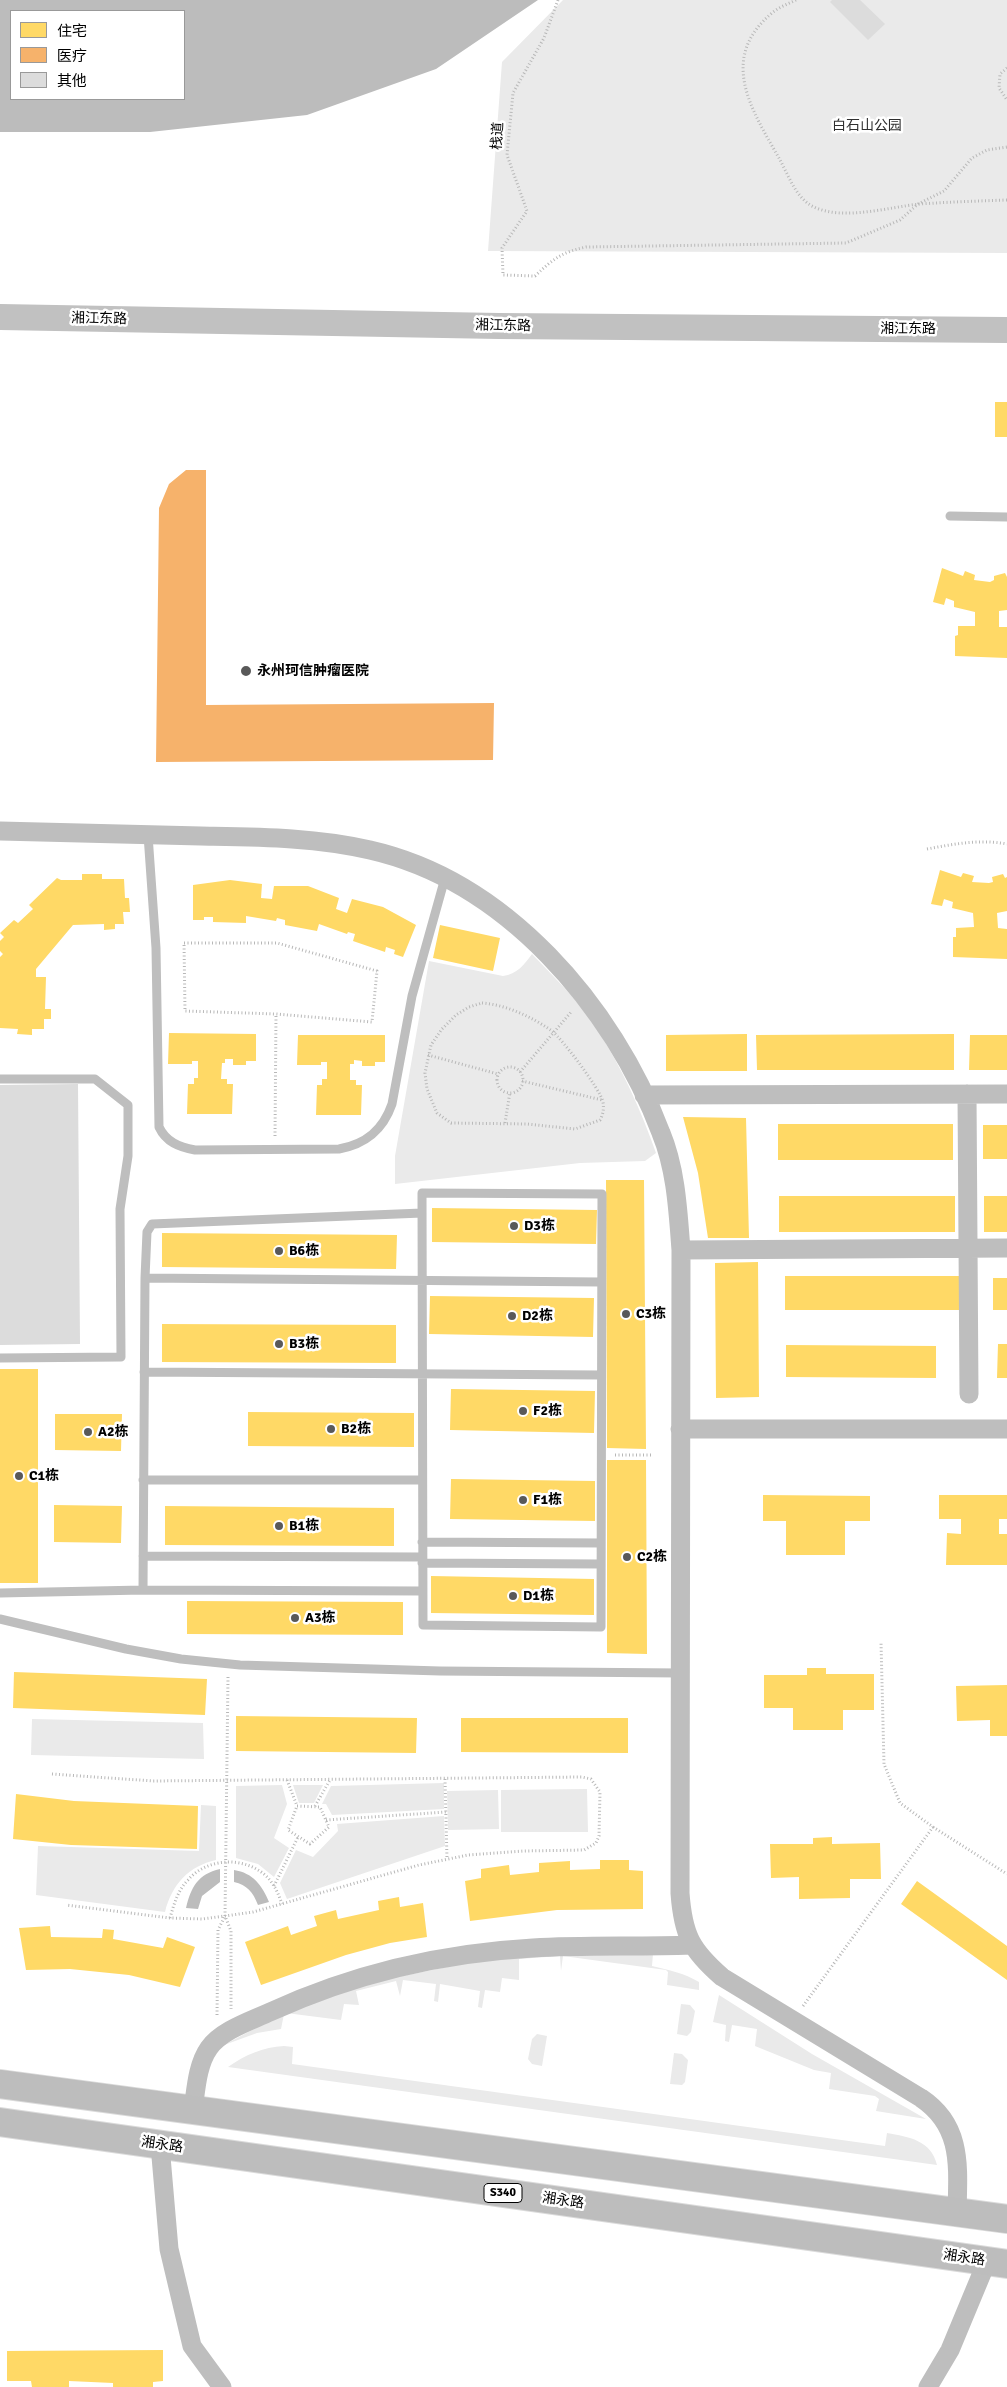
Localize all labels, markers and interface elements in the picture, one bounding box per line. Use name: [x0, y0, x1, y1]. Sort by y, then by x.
legend: [10, 10, 185, 100]
text: 住宅: [57, 22, 87, 40]
text: 医疗: [57, 47, 87, 65]
text: 其他: [57, 72, 87, 90]
park label: 白石山公园: [832, 118, 902, 134]
street label: 栈道: [489, 121, 507, 151]
street label: 湘江东路: [71, 310, 127, 328]
street label: 湘江东路: [475, 317, 531, 335]
street label: 湘江东路: [880, 321, 936, 337]
place label: 永州珂信肿瘤医院: [257, 663, 369, 679]
marker: 永州珂信肿瘤医院: [239, 664, 253, 678]
place label: D3栋: [524, 1218, 555, 1234]
marker: D3栋: [508, 1220, 520, 1232]
place label: B6栋: [289, 1243, 319, 1259]
marker: B6栋: [273, 1245, 285, 1257]
place label: C3栋: [636, 1306, 666, 1322]
place label: D2栋: [522, 1308, 553, 1324]
marker: C3栋: [620, 1308, 632, 1320]
marker: D2栋: [506, 1310, 518, 1322]
place label: B3栋: [289, 1336, 319, 1352]
marker: B3栋: [273, 1338, 285, 1350]
place label: F2栋: [533, 1403, 562, 1419]
marker: F2栋: [517, 1405, 529, 1417]
place label: B2栋: [341, 1421, 371, 1437]
marker: B2栋: [325, 1423, 337, 1435]
place label: A2栋: [98, 1424, 128, 1440]
marker: A2栋: [82, 1426, 94, 1438]
place label: C1栋: [29, 1468, 59, 1484]
marker: C1栋: [13, 1470, 25, 1482]
place label: F1栋: [533, 1492, 562, 1508]
marker: F1栋: [517, 1494, 529, 1506]
place label: B1栋: [289, 1518, 319, 1534]
marker: B1栋: [273, 1520, 285, 1532]
place label: C2栋: [637, 1549, 667, 1565]
marker: C2栋: [621, 1551, 633, 1563]
place label: D1栋: [523, 1588, 554, 1604]
marker: D1栋: [507, 1590, 519, 1602]
place label: A3栋: [305, 1610, 335, 1626]
marker: A3栋: [289, 1612, 301, 1624]
street label: 湘永路: [140, 2134, 184, 2156]
road number: S340: [484, 2184, 522, 2202]
street label: 湘永路: [541, 2190, 585, 2212]
street label: 湘永路: [942, 2247, 986, 2269]

